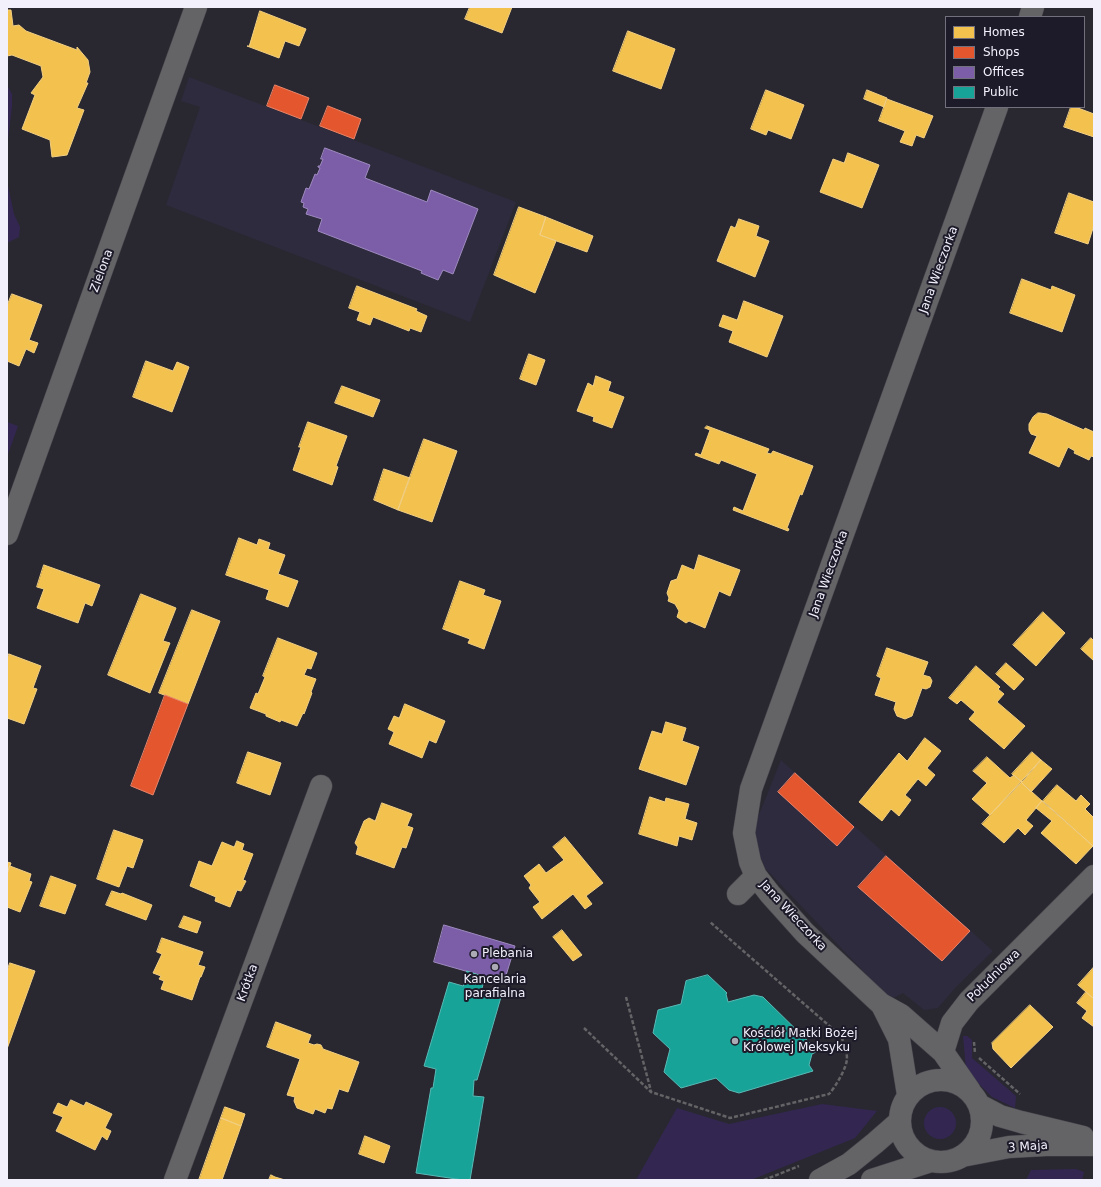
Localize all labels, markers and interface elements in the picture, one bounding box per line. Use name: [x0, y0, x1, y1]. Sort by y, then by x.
legend: [945, 16, 1085, 108]
text: Homes: [983, 25, 1025, 39]
text: Shops: [983, 45, 1019, 59]
text: Offices: [983, 65, 1024, 79]
text: Public: [983, 85, 1019, 99]
street label: Jana Wieczorka: [917, 225, 961, 315]
street label: Zielona: [88, 248, 116, 294]
street label: Jana Wieczorka: [807, 529, 851, 619]
street label: Jana Wieczorka: [757, 878, 829, 954]
place label: Plebania: [482, 947, 533, 961]
street label: Południowa: [965, 947, 1023, 1005]
marker: Plebania: [469, 949, 479, 959]
street label: Krótka: [235, 962, 261, 1004]
marker: Kancelaria parafialna: [490, 962, 500, 972]
place label: Kancelaria parafialna: [464, 973, 526, 1001]
place label: Kościół Matki Bożej Królowej Meksyku: [743, 1027, 857, 1055]
marker: Kościół Matki Bożej Królowej Meksyku: [730, 1036, 740, 1046]
street label: 3 Maja: [1008, 1138, 1048, 1156]

